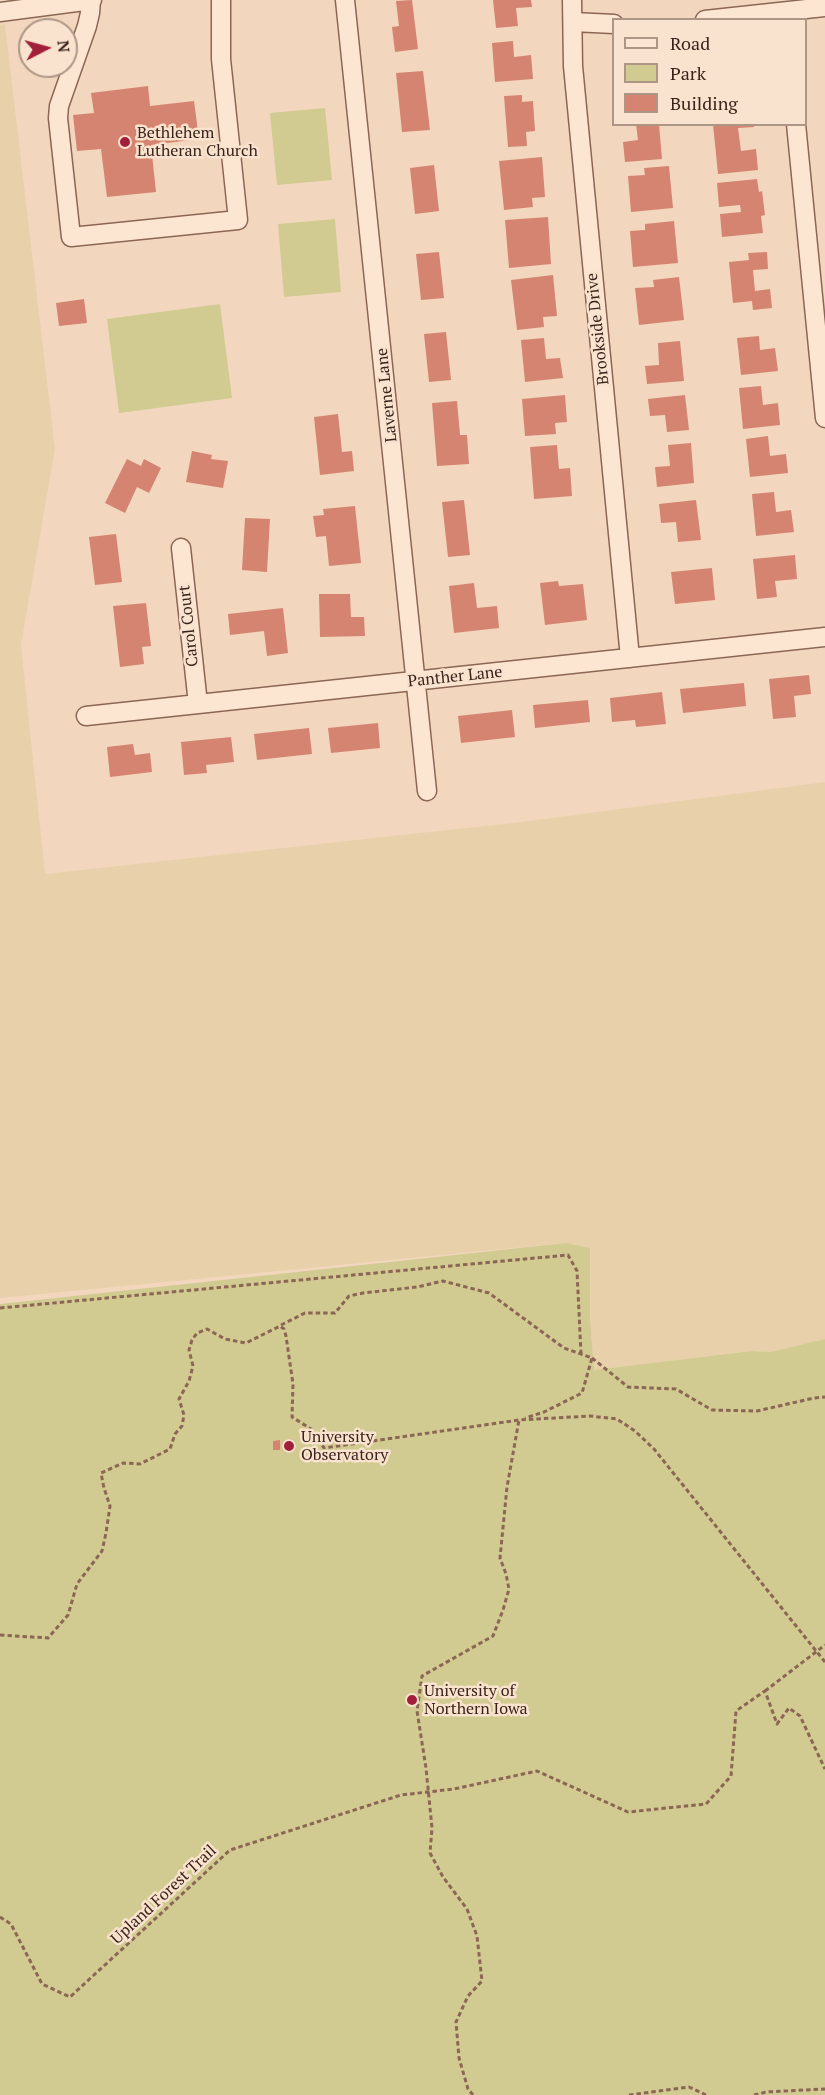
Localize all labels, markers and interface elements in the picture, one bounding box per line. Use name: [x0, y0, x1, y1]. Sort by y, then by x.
north arrow: [18, 18, 78, 78]
legend: [612, 18, 807, 126]
text: Road: [670, 31, 710, 55]
text: N: [52, 39, 75, 54]
text: Park: [670, 61, 706, 85]
text: Building: [670, 91, 738, 115]
place label: Bethlehem Lutheran Church: [137, 123, 258, 161]
marker: Bethlehem Lutheran Church: [118, 135, 132, 149]
street label: Brookside Drive: [583, 272, 613, 386]
street label: Laverne Lane: [373, 347, 401, 443]
street label: Carol Court: [175, 584, 203, 668]
street label: Panther Lane: [407, 662, 503, 692]
place label: University Observatory: [301, 1427, 388, 1465]
marker: University Observatory: [282, 1439, 296, 1453]
place label: University of Northern Iowa: [424, 1681, 528, 1719]
marker: University of Northern Iowa: [405, 1693, 419, 1707]
street label: Upland Forest Trail: [107, 1841, 221, 1949]

